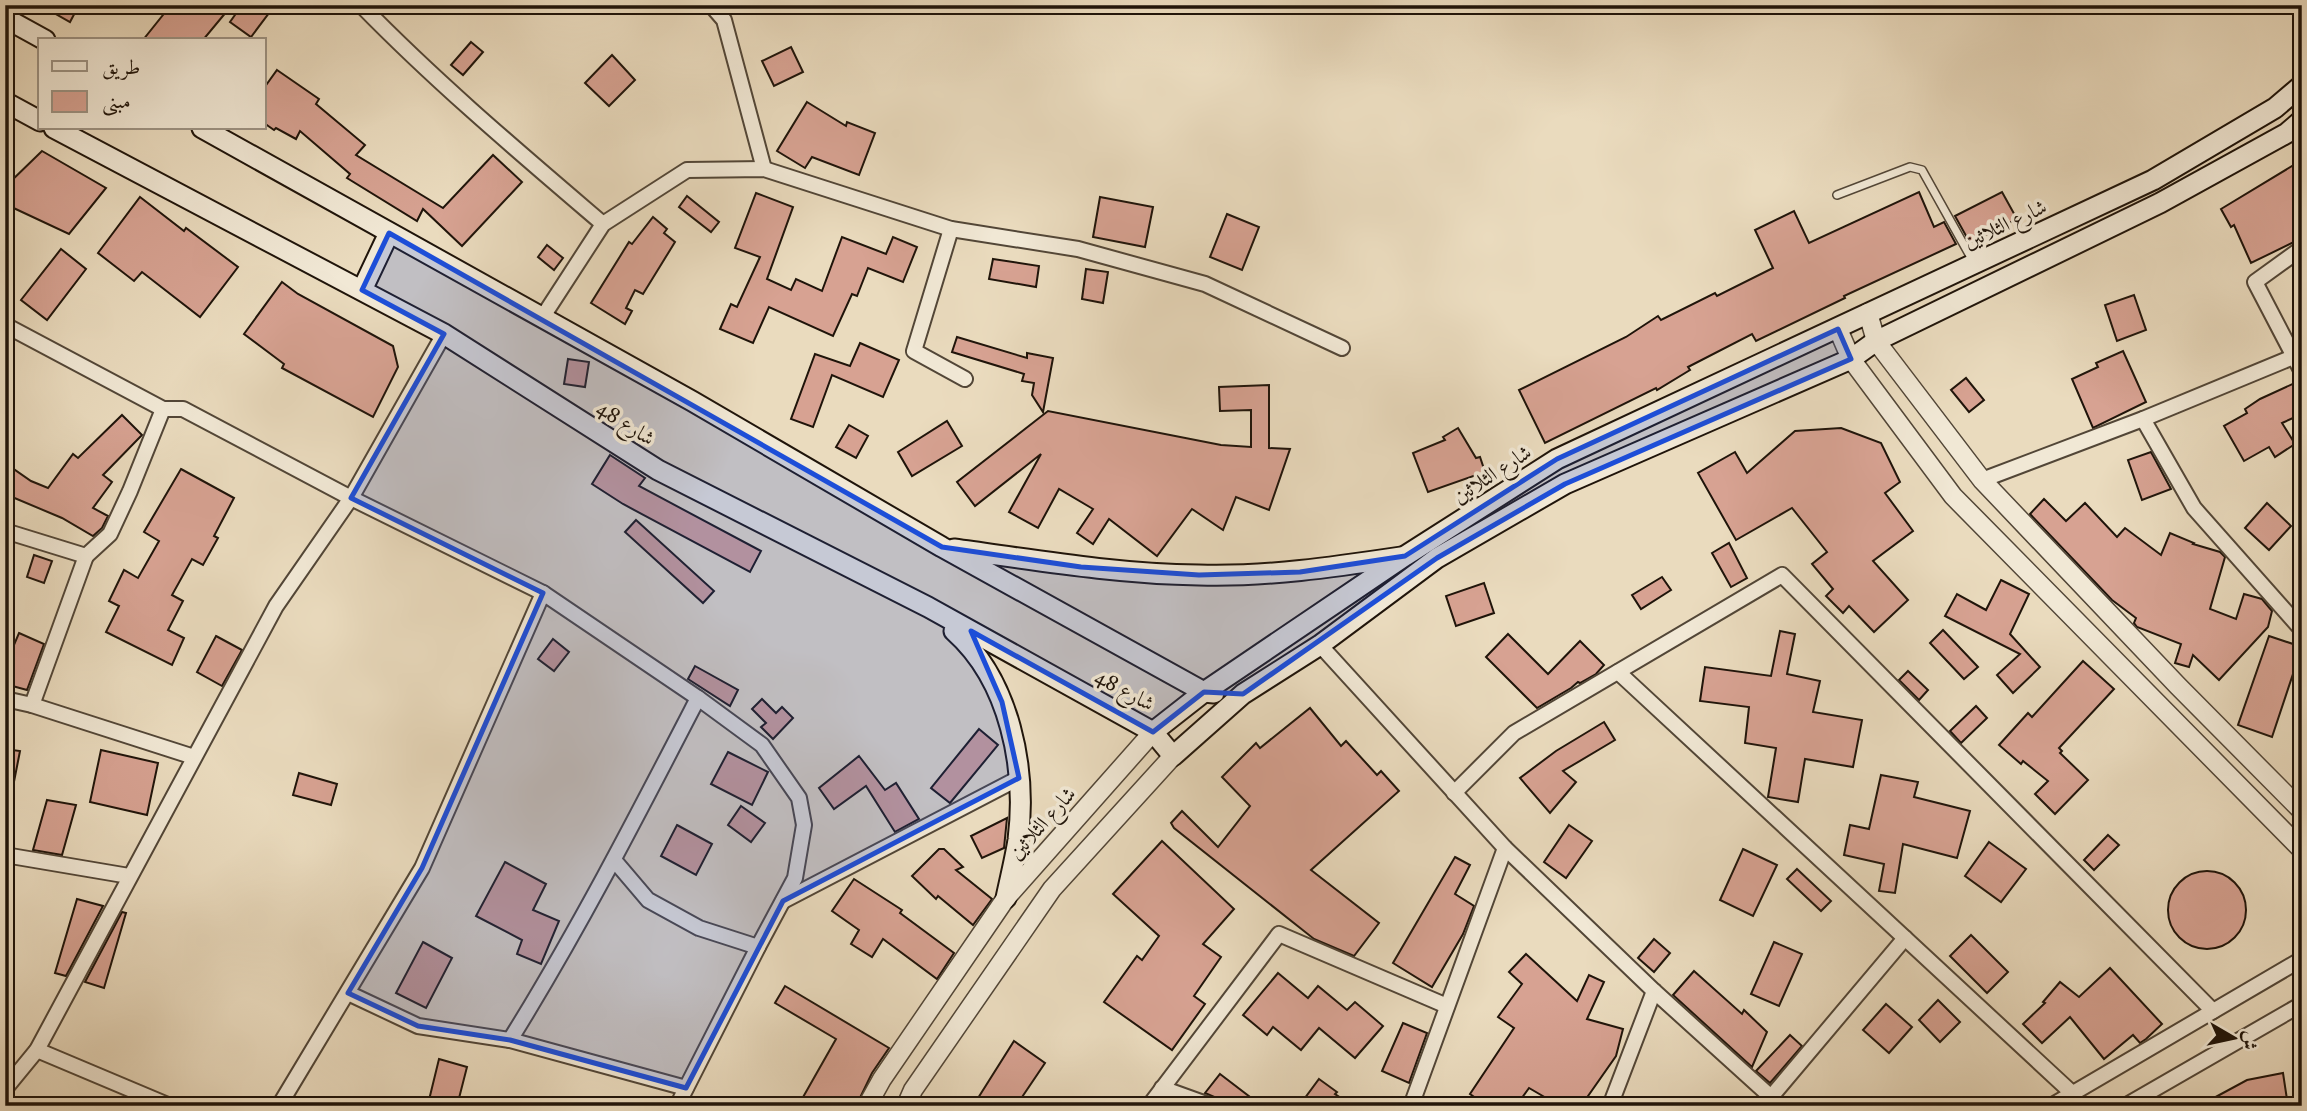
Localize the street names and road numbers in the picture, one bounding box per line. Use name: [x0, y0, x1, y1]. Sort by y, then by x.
street label: شارع الثلاثين: [1959, 193, 2053, 259]
street label: شارع 48: [589, 395, 660, 455]
street label: شارع الثلاثين: [1448, 439, 1539, 513]
street label: شارع 48: [1088, 663, 1159, 721]
street label: شارع الثلاثين: [1003, 781, 1085, 868]

